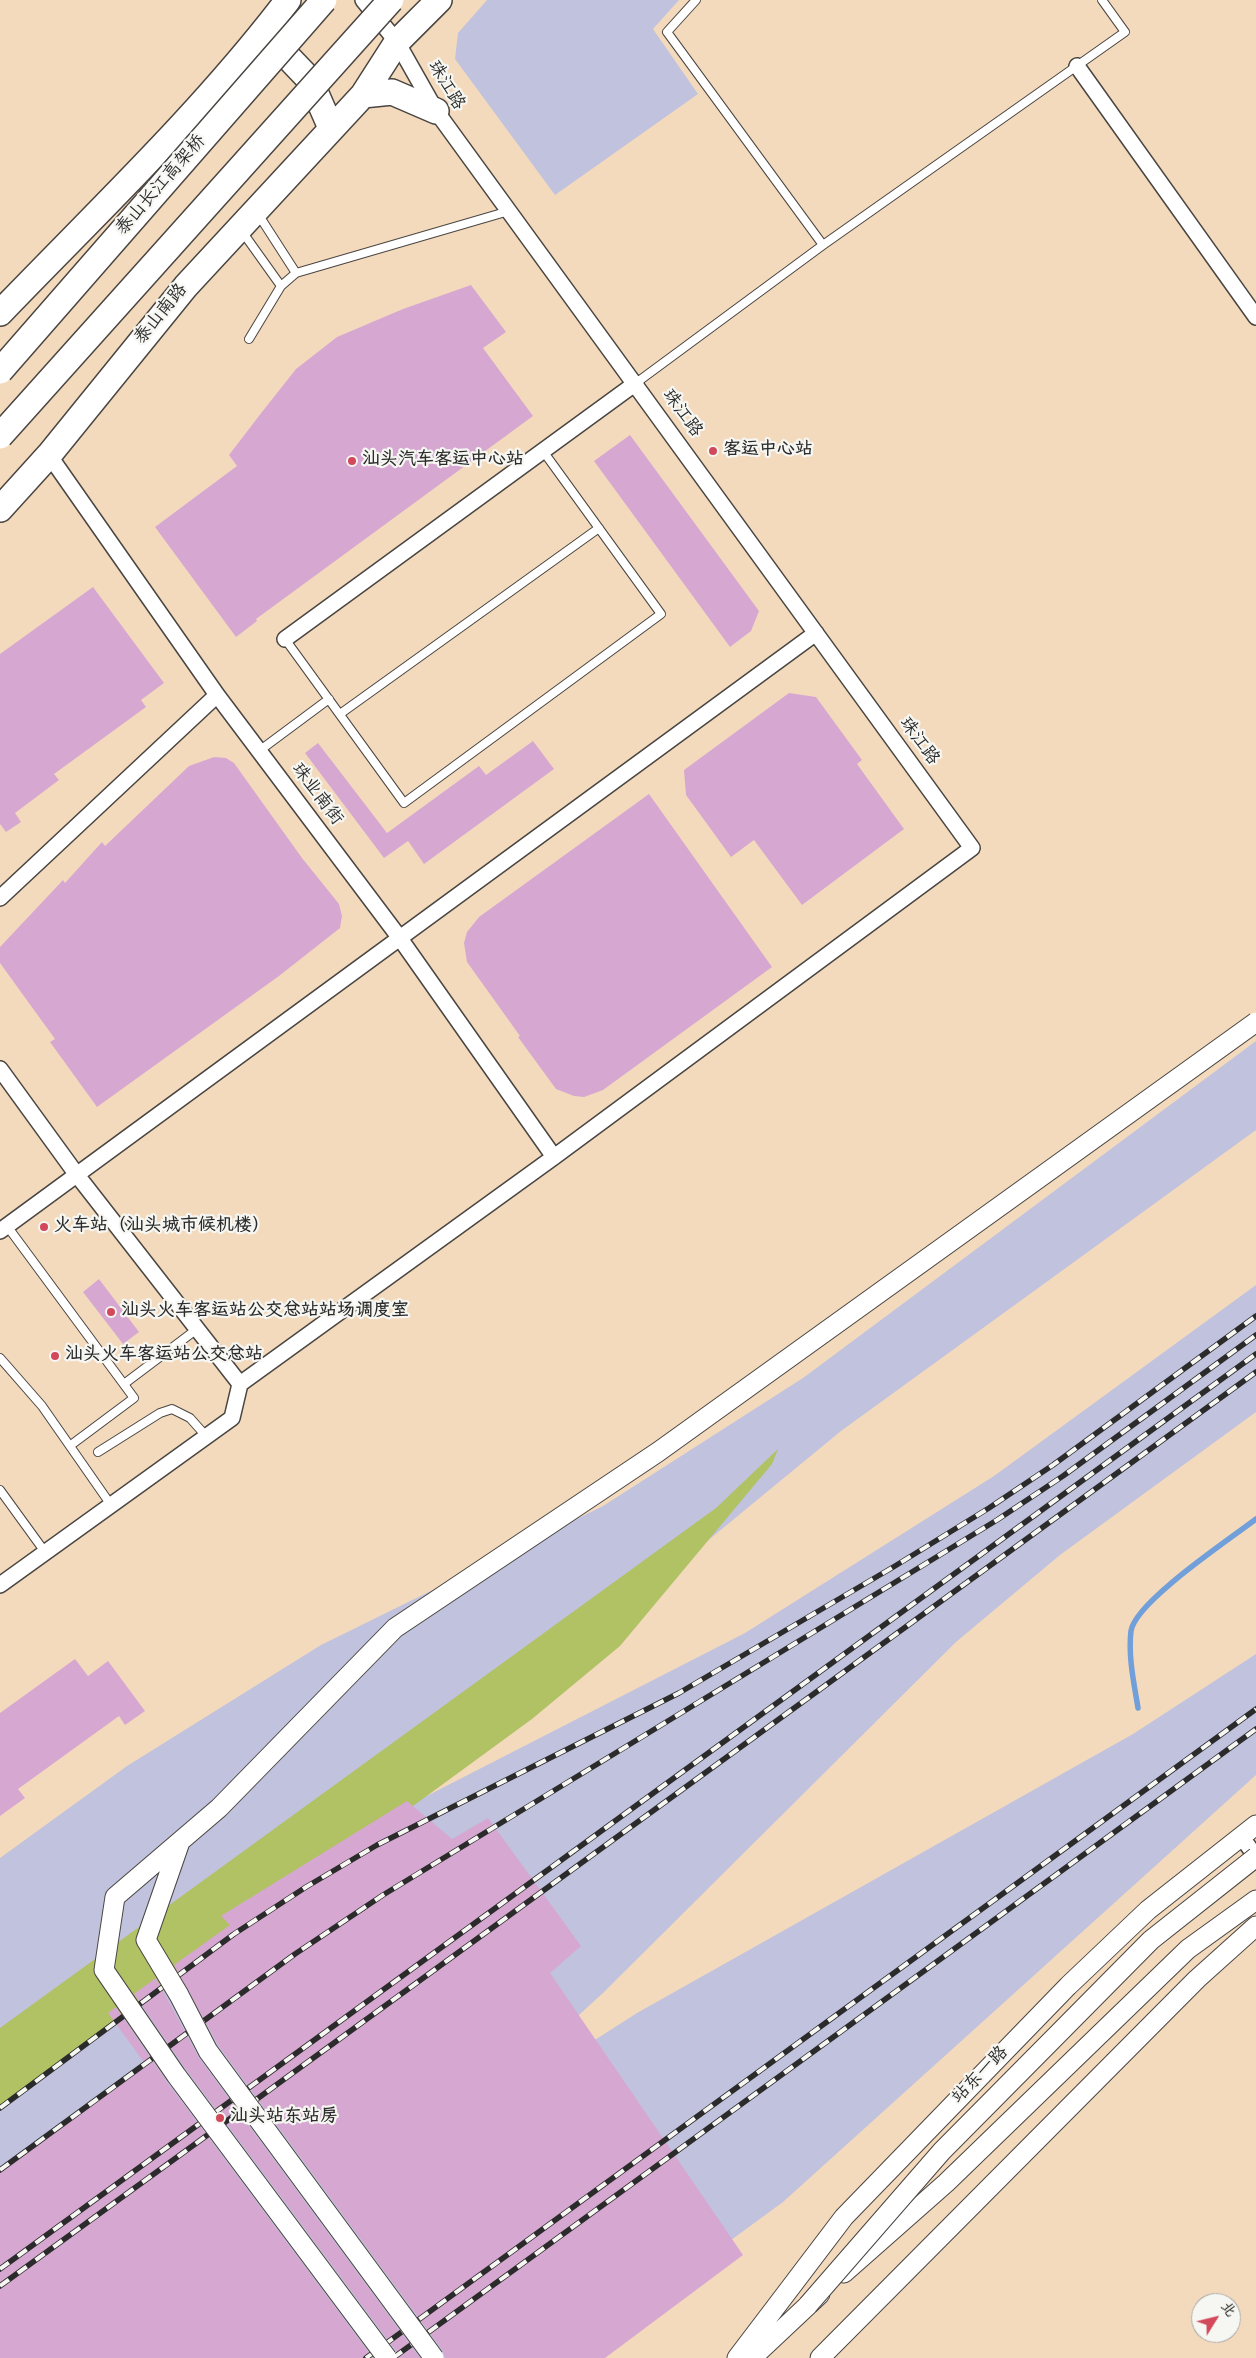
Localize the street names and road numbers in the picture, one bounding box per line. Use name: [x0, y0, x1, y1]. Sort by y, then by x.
street label: 珠江路: [422, 57, 468, 115]
street label: 泰山长江高架桥: [113, 131, 211, 241]
street label: 泰山南路: [131, 280, 193, 350]
street label: 珠江路: [656, 386, 706, 442]
street label: 珠江路: [893, 714, 943, 770]
street label: 珠业南街: [286, 760, 346, 830]
street label: 站东一路: [948, 2043, 1014, 2109]

